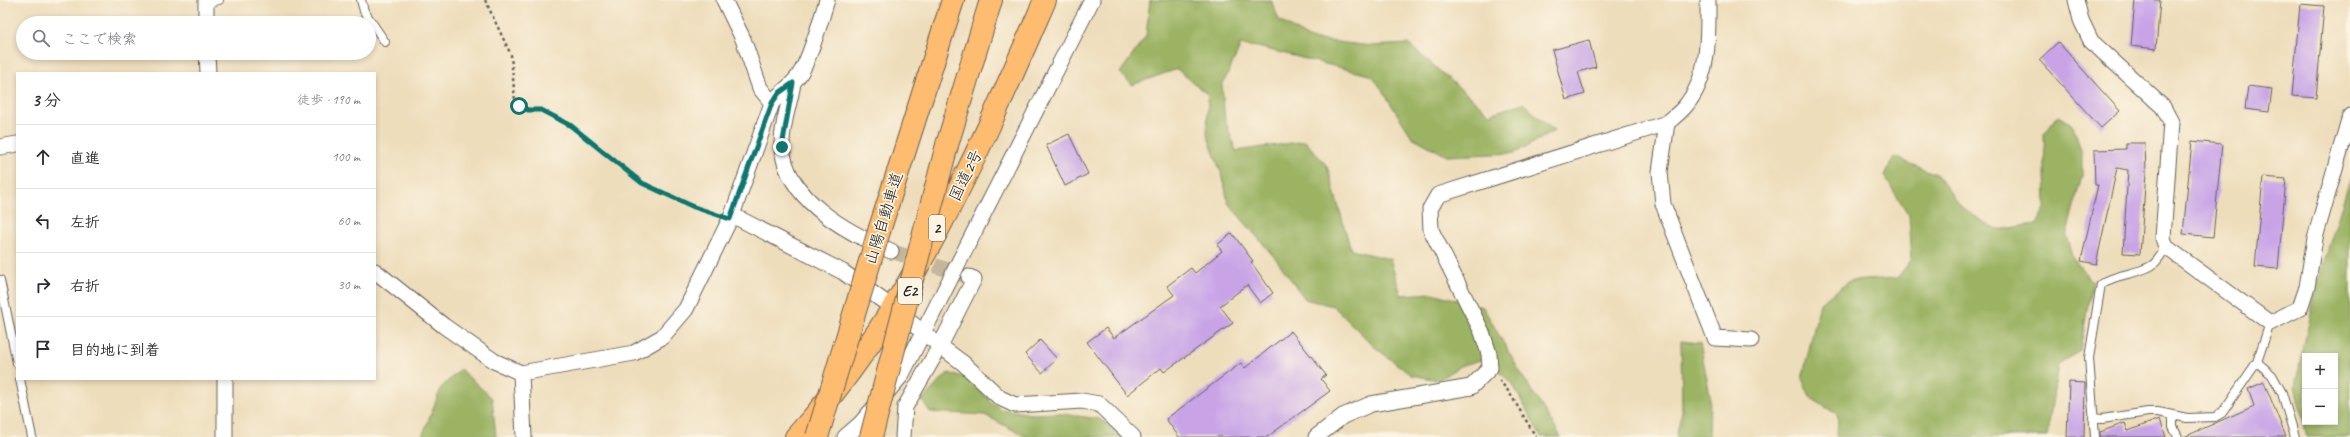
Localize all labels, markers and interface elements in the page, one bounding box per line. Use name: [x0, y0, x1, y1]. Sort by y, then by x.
search box: [16, 16, 376, 60]
icon: search: [30, 27, 52, 49]
text: ここで検索: [62, 30, 137, 49]
text: 3 分: [32, 90, 61, 111]
text: 徒歩 · 190 m: [297, 92, 360, 108]
route start: [510, 97, 528, 115]
route end: [773, 138, 791, 156]
icon: ahead: [32, 146, 54, 168]
street label: 国道2号: [945, 146, 987, 205]
text: 直進: [70, 149, 100, 168]
text: 100 m: [332, 149, 360, 165]
street label: 山陽自動車道: [860, 169, 908, 267]
icon: left: [32, 210, 54, 232]
text: 左折: [70, 213, 100, 232]
text: 60 m: [338, 213, 360, 229]
road number: 2: [929, 215, 945, 241]
icon: right: [32, 274, 54, 296]
text: 右折: [70, 277, 100, 296]
text: 30 m: [338, 277, 360, 293]
road number: E2: [898, 278, 922, 304]
icon: arrive: [32, 338, 54, 360]
text: 目的地に到着: [70, 341, 160, 360]
map controls: [2302, 353, 2338, 425]
button: +: [2302, 353, 2338, 389]
button: −: [2302, 389, 2338, 425]

